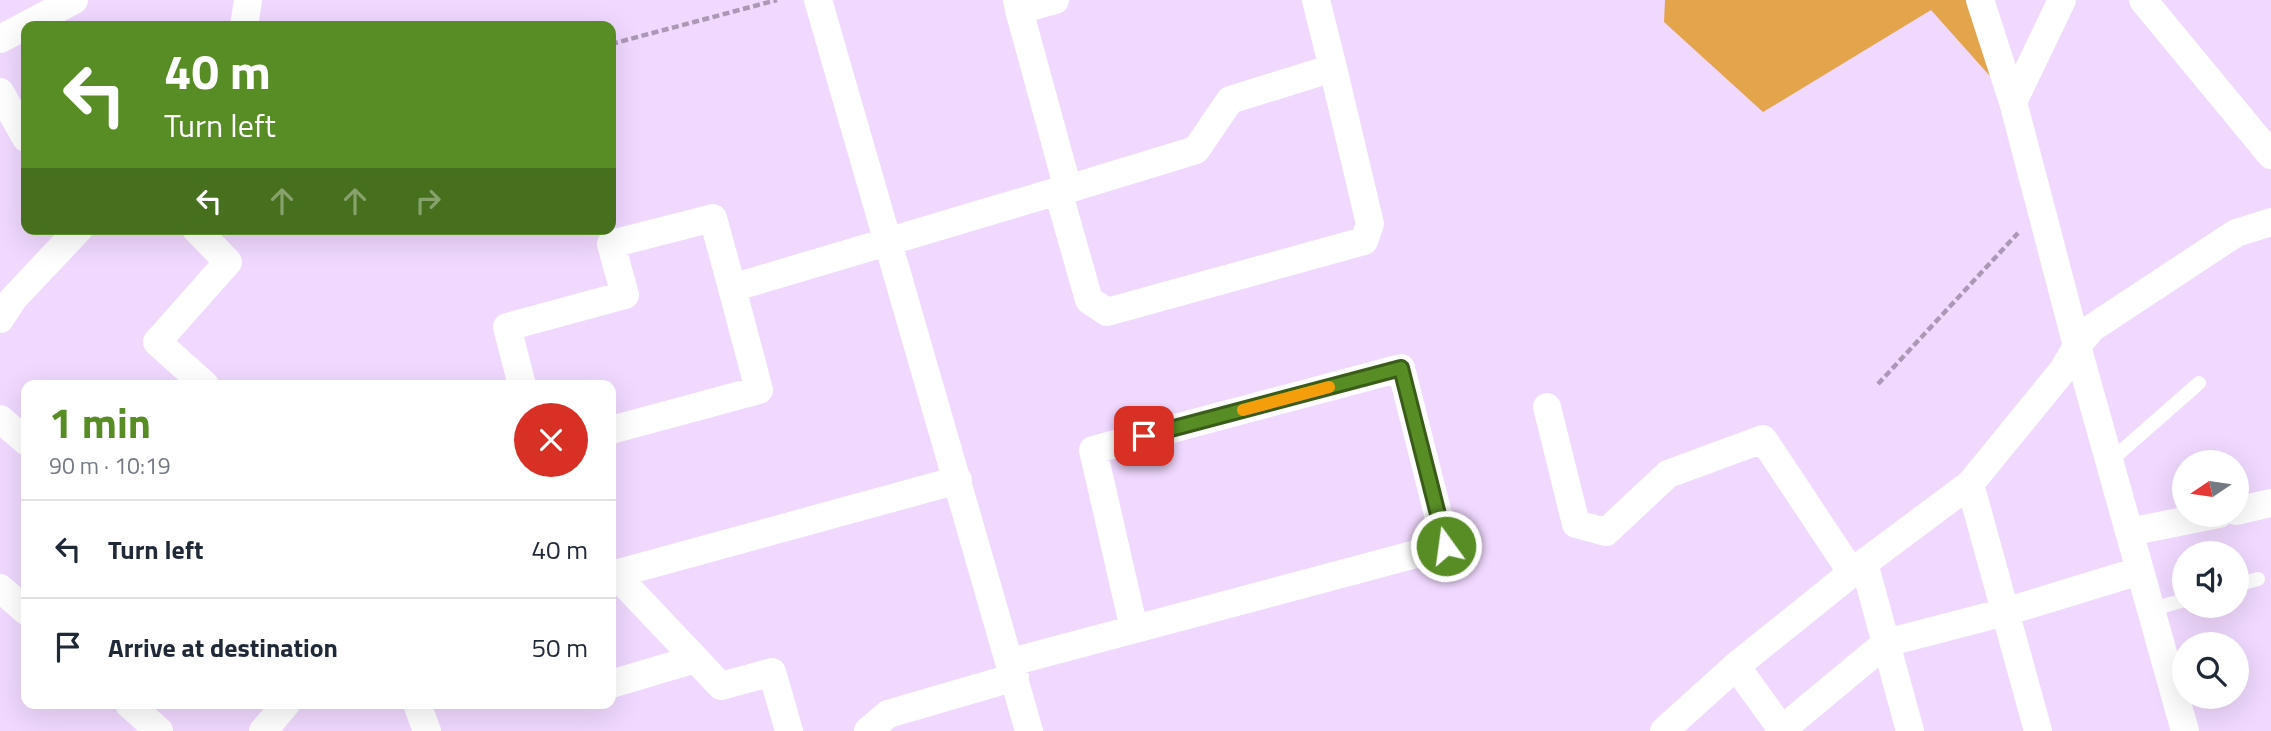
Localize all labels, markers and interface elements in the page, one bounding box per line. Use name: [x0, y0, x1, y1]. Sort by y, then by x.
text: 40 m: [164, 33, 271, 108]
icon: left: [49, 49, 140, 140]
text: Turn left: [164, 101, 276, 149]
icon: left: [190, 182, 228, 220]
icon: ahead: [263, 182, 301, 220]
icon: ahead: [336, 182, 374, 220]
icon: right: [409, 182, 447, 220]
text: 1 min: [49, 390, 151, 454]
button: close: [514, 403, 588, 477]
pin: [1114, 406, 1174, 466]
icon: arrive: [1125, 417, 1163, 455]
text: 90 m · 10:19: [49, 448, 171, 483]
north arrow: [2172, 450, 2249, 527]
map controls: [2172, 450, 2249, 709]
position arrow: [1409, 509, 1483, 583]
icon: left: [49, 530, 87, 568]
text: Turn left: [108, 530, 203, 569]
text: 40 m: [531, 530, 588, 569]
button: sound: [2172, 541, 2249, 618]
icon: arrive: [49, 628, 87, 666]
text: Arrive at destination: [108, 628, 338, 667]
text: 50 m: [531, 628, 588, 667]
button: search: [2172, 632, 2249, 709]

